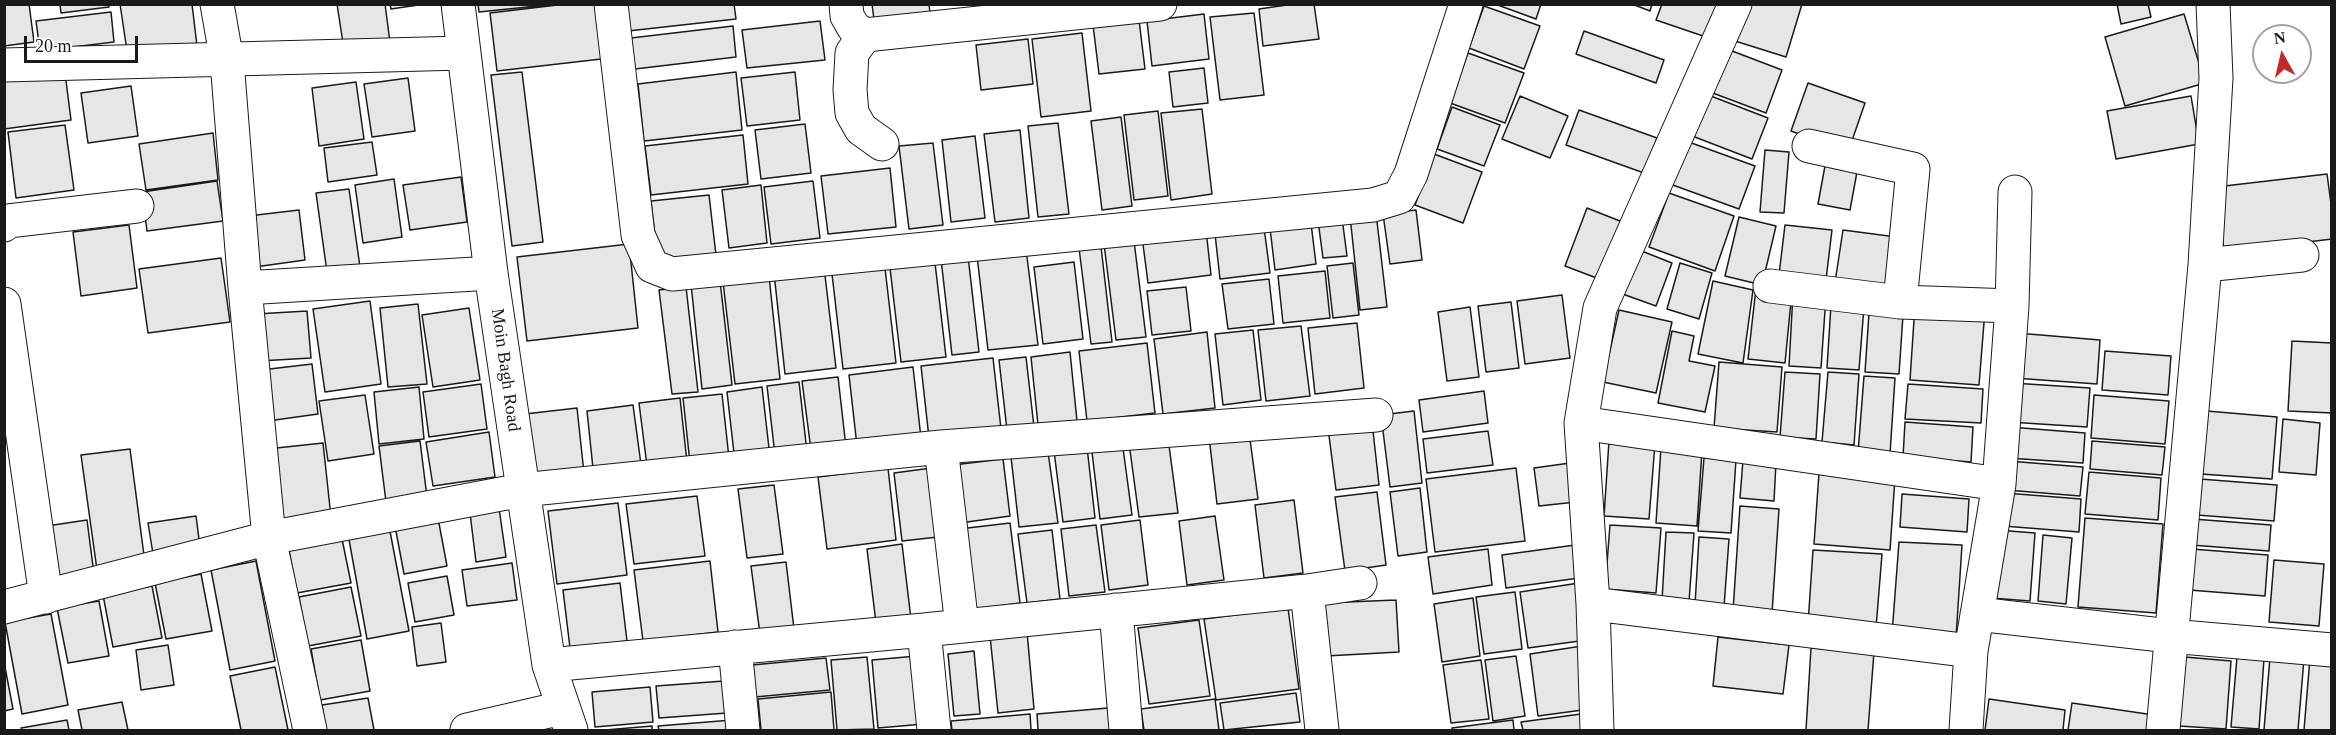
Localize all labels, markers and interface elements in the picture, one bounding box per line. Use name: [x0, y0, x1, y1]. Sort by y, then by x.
scale bar: [27, 24, 141, 62]
north arrow: [2252, 24, 2312, 84]
text: N: [2273, 28, 2287, 47]
text: 20 m: [35, 36, 72, 56]
street label: Moin Bagh Road: [486, 307, 524, 433]

